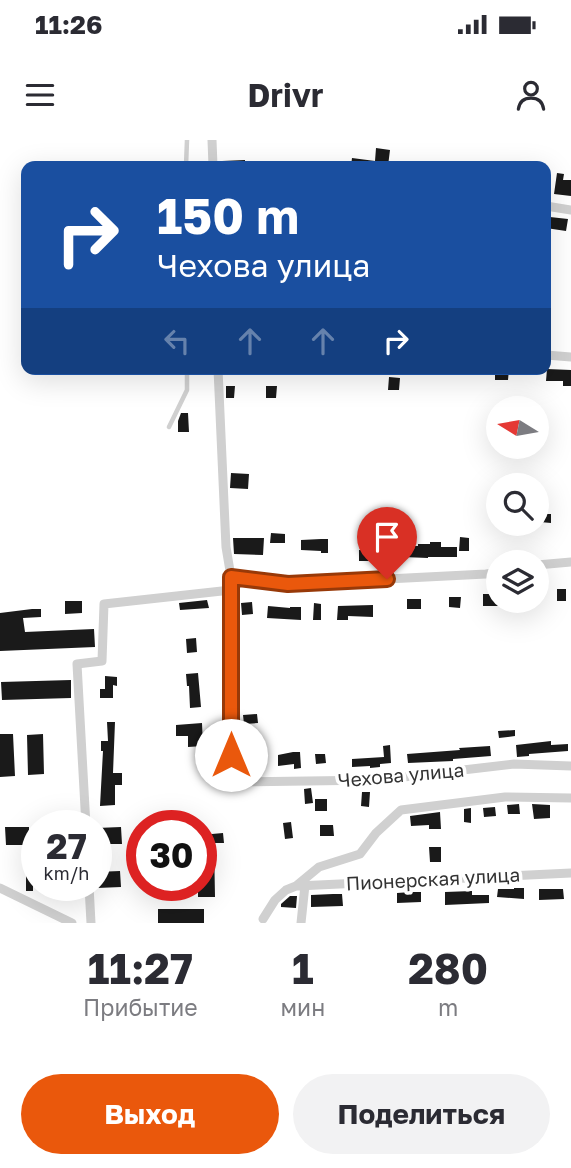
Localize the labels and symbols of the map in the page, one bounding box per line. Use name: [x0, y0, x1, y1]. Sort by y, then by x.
north arrow: [486, 396, 550, 458]
pin: [357, 507, 417, 579]
position arrow: [194, 718, 268, 792]
street label: Чехова улица: [337, 758, 465, 791]
speed limit sign: 30: [126, 810, 217, 901]
street label: Пионерская улица: [345, 862, 521, 895]

